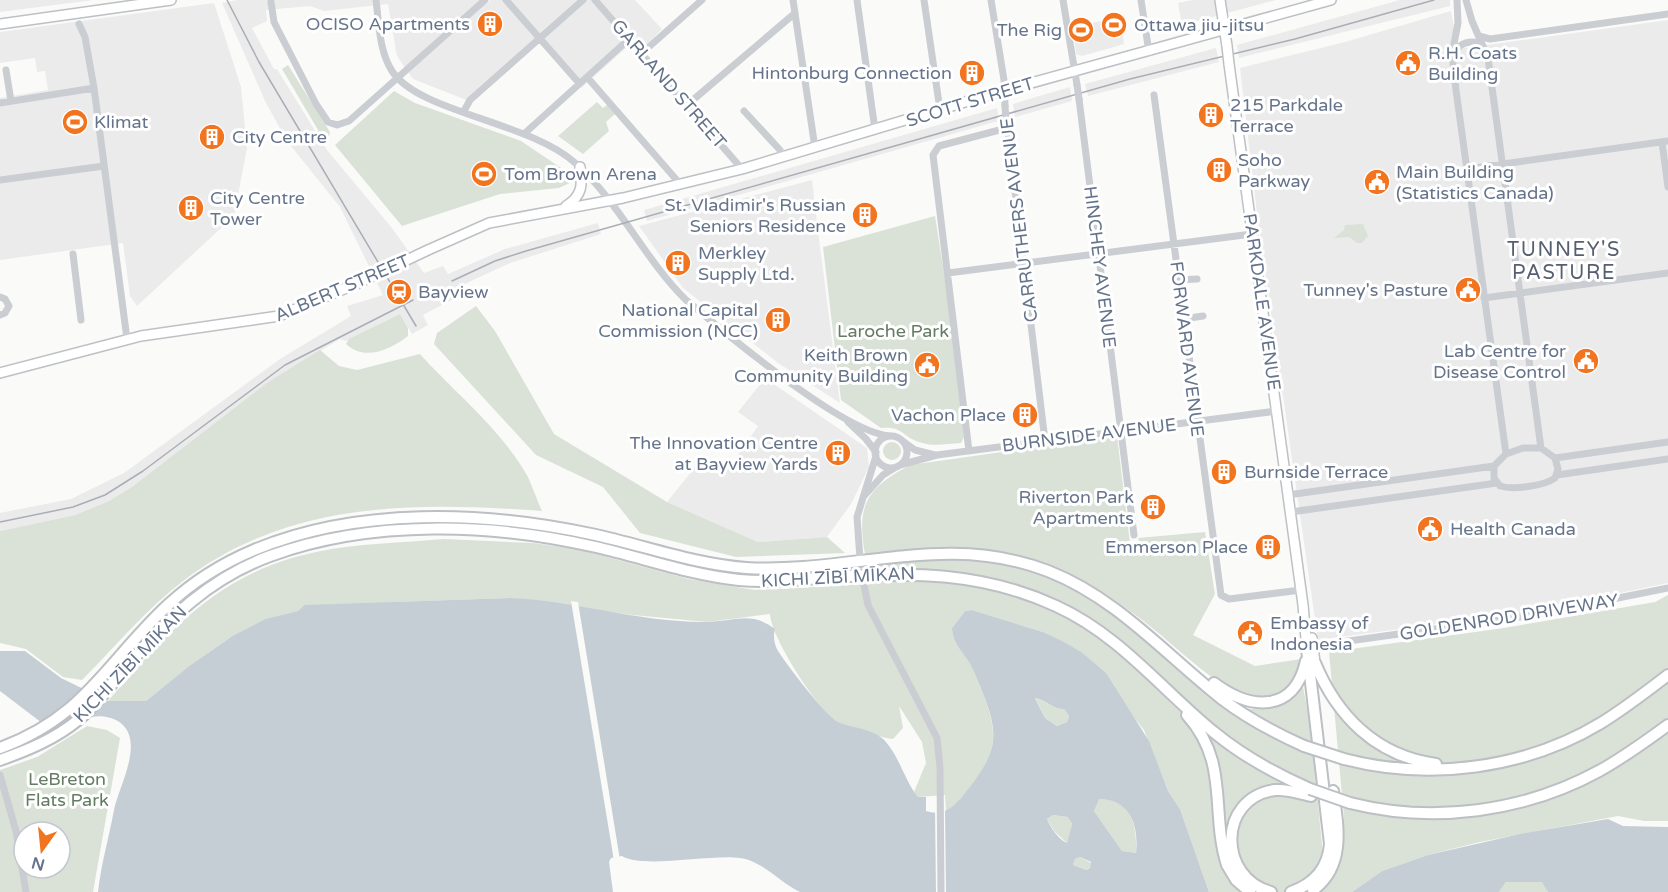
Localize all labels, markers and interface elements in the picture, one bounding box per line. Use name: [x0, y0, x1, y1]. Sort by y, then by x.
building icon: OCISO Apartments: [475, 9, 505, 39]
sports icon: Ottawa jiu-jitsu: [1099, 10, 1129, 40]
place label: OCISO Apartments: [306, 13, 470, 35]
place label: Ottawa jiu-jitsu: [1134, 14, 1264, 36]
street label: GARLAND STREET: [607, 15, 731, 153]
sports icon: The Rig: [1066, 15, 1096, 45]
place label: The Rig: [997, 19, 1062, 41]
place label: R.H. Coats Building: [1428, 42, 1517, 85]
public building icon: R.H. Coats Building: [1393, 48, 1423, 78]
building icon: Hintonburg Connection: [957, 58, 987, 88]
place label: Hintonburg Connection: [752, 62, 952, 84]
street label: SCOTT STREET: [904, 72, 1036, 132]
place label: 215 Parkdale Terrace: [1230, 94, 1343, 137]
building icon: 215 Parkdale Terrace: [1196, 100, 1226, 130]
sports icon: Klimat: [60, 107, 90, 137]
place label: Klimat: [94, 111, 148, 133]
street label: CARRUTHERS AVENUE: [996, 116, 1042, 324]
building icon: City Centre: [197, 122, 227, 152]
place label: City Centre: [232, 126, 327, 148]
place label: Soho Parkway: [1238, 149, 1311, 192]
building icon: Soho Parkway: [1204, 155, 1234, 185]
sports icon: Tom Brown Arena: [469, 159, 499, 189]
place label: Main Building (Statistics Canada): [1396, 161, 1554, 204]
place label: Tom Brown Arena: [504, 163, 657, 185]
public building icon: Main Building (Statistics Canada): [1362, 167, 1392, 197]
street label: HINCHEY AVENUE: [1079, 185, 1121, 349]
place label: City Centre Tower: [210, 187, 305, 230]
building icon: City Centre Tower: [176, 193, 206, 223]
place label: St. Vladimir's Russian Seniors Residence: [664, 194, 846, 237]
building icon: St. Vladimir's Russian Seniors Residence: [850, 200, 880, 230]
street label: PARKDALE AVENUE: [1239, 212, 1285, 392]
district label: TUNNEY'S PASTURE: [1507, 238, 1621, 285]
place label: Merkley Supply Ltd.: [698, 242, 795, 285]
building icon: Merkley Supply Ltd.: [663, 248, 693, 278]
street label: ALBERT STREET: [271, 250, 413, 326]
street label: FORWARD AVENUE: [1165, 260, 1209, 438]
public building icon: Tunney's Pasture: [1453, 275, 1483, 305]
station icon: Bayview: [384, 277, 414, 307]
place label: Tunney's Pasture: [1303, 279, 1448, 301]
place label: Bayview: [418, 281, 488, 303]
place label: National Capital Commission (NCC): [598, 299, 758, 342]
building icon: National Capital Commission (NCC): [763, 305, 793, 335]
park label: Laroche Park: [837, 320, 949, 342]
place label: Lab Centre for Disease Control: [1433, 340, 1566, 383]
place label: Keith Brown Community Building: [734, 344, 908, 387]
public building icon: Lab Centre for Disease Control: [1571, 346, 1601, 376]
public building icon: Keith Brown Community Building: [912, 350, 942, 380]
building icon: Vachon Place: [1010, 400, 1040, 430]
place label: Vachon Place: [891, 404, 1006, 426]
street label: BURNSIDE AVENUE: [1001, 413, 1177, 457]
place label: The Innovation Centre at Bayview Yards: [630, 432, 818, 475]
building icon: The Innovation Centre at Bayview Yards: [823, 438, 853, 468]
building icon: Burnside Terrace: [1209, 457, 1239, 487]
place label: Burnside Terrace: [1244, 461, 1388, 483]
place label: Riverton Park Apartments: [1018, 486, 1134, 529]
building icon: Riverton Park Apartments: [1138, 492, 1168, 522]
public building icon: Health Canada: [1415, 514, 1445, 544]
place label: Health Canada: [1450, 518, 1576, 540]
building icon: Emmerson Place: [1253, 532, 1283, 562]
place label: Emmerson Place: [1105, 536, 1248, 558]
street label: KICHI ZĪBĪ MĪKAN: [760, 562, 916, 592]
street label: GOLDENROD DRIVEWAY: [1398, 589, 1620, 645]
street label: KICHI ZĪBĪ MĪKAN: [69, 601, 191, 727]
place label: Embassy of Indonesia: [1270, 612, 1369, 655]
public building icon: Embassy of Indonesia: [1235, 618, 1265, 648]
park label: LeBreton Flats Park: [25, 768, 109, 811]
north arrow: [12, 820, 72, 880]
text: N: [30, 852, 47, 875]

